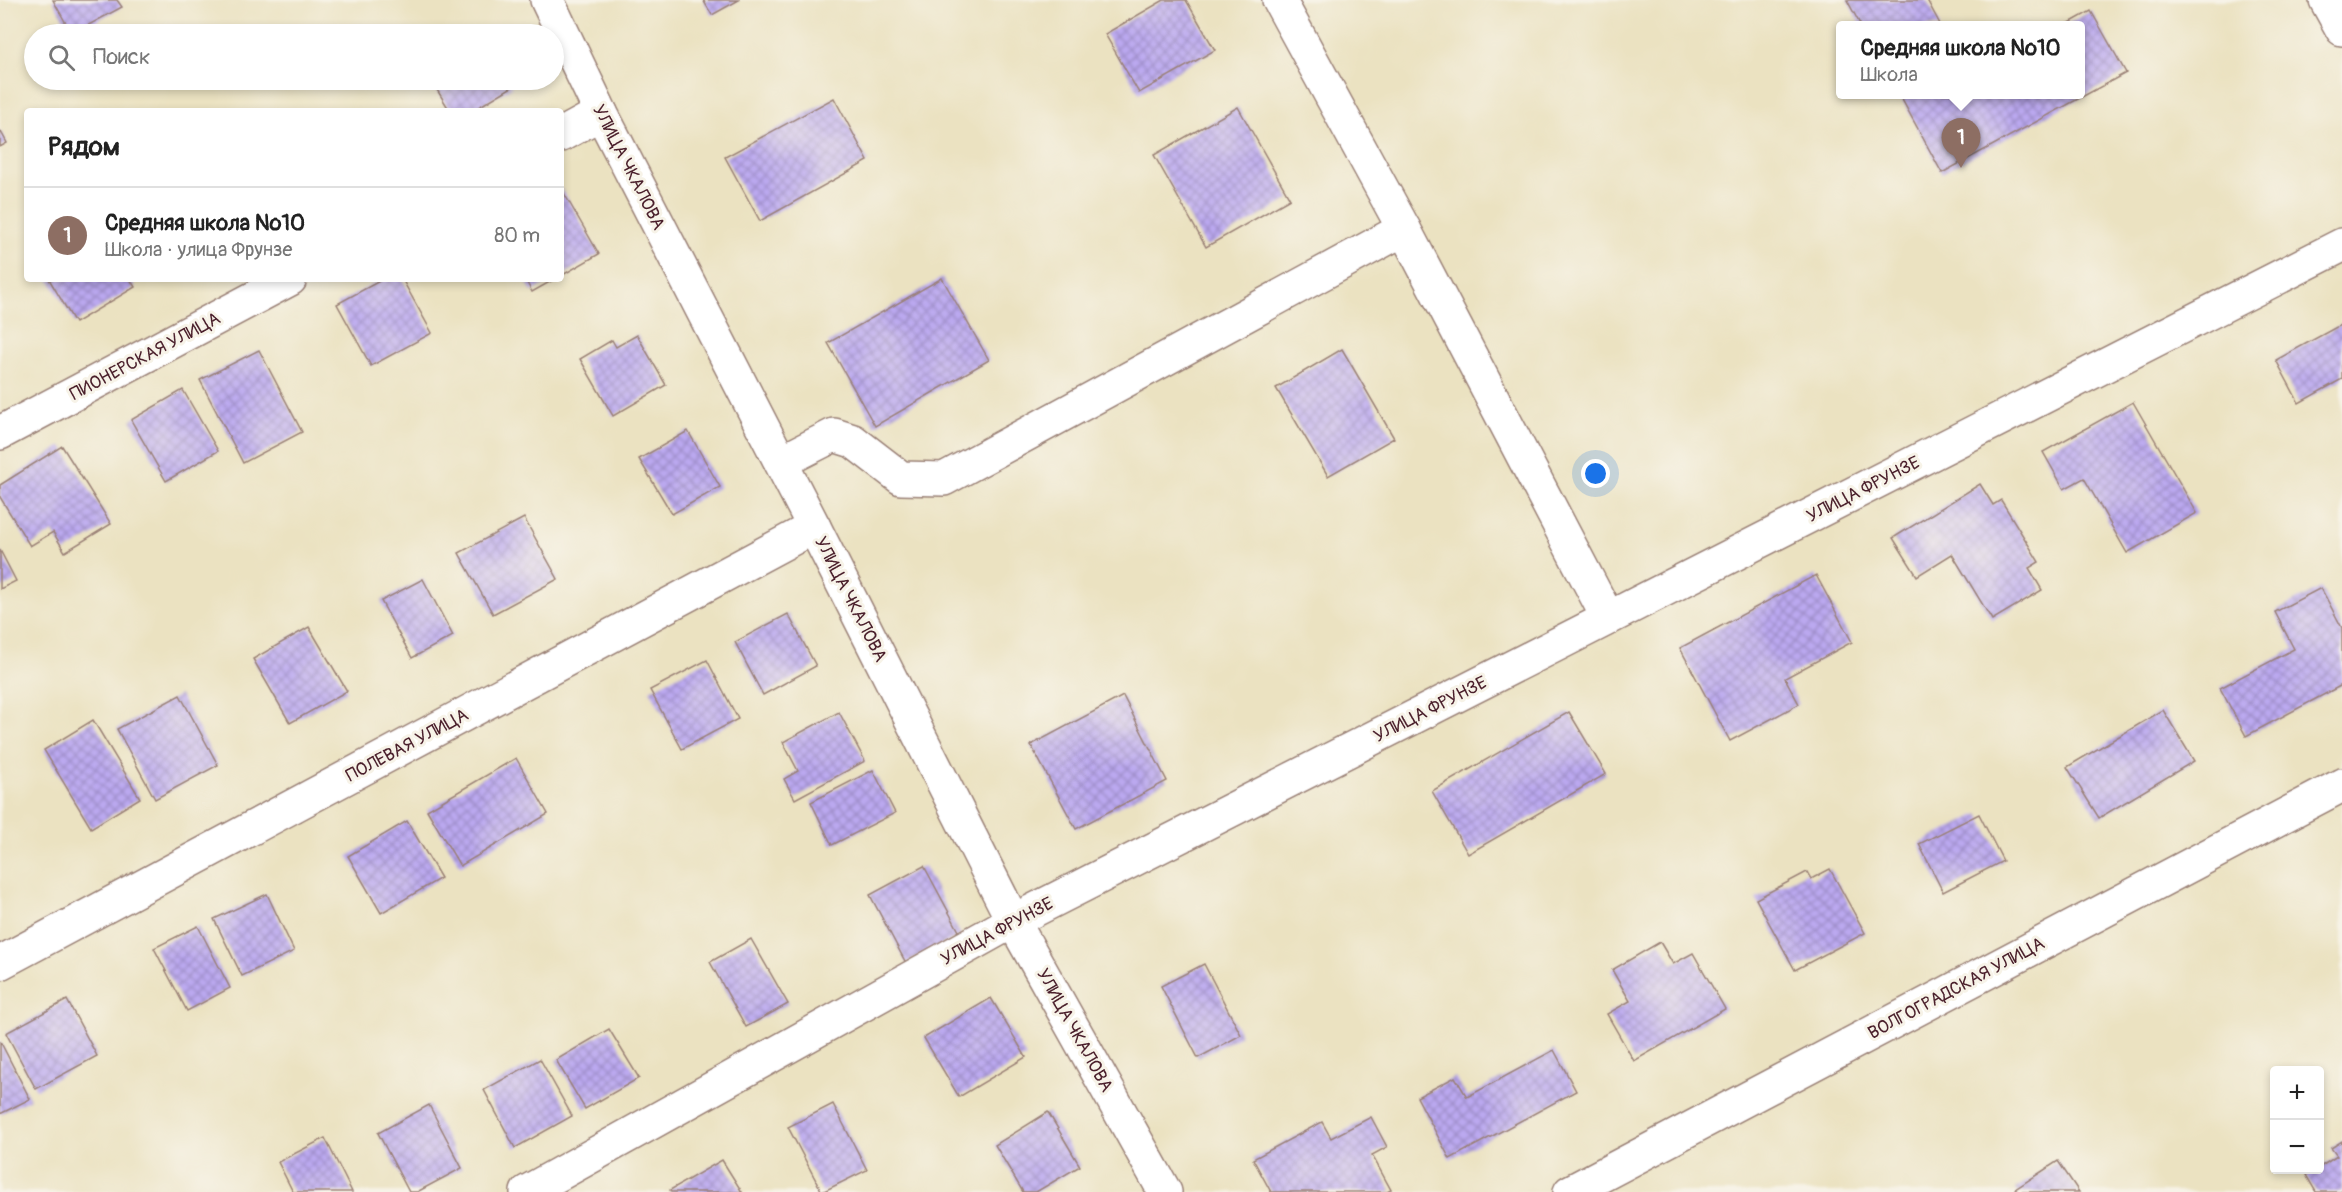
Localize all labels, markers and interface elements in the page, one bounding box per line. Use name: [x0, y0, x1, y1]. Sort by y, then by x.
popup: [1836, 21, 2085, 99]
search box: [24, 24, 564, 90]
text: Средняя школа №10: [1860, 34, 2061, 62]
icon: search: [45, 41, 78, 74]
text: Поиск: [93, 43, 150, 71]
text: Школа: [1860, 62, 1918, 87]
street label: УЛИЦА ЧКАЛОВА: [587, 101, 670, 234]
pin: 1: [1942, 118, 1980, 168]
text: Рядом: [48, 131, 120, 163]
text: Средняя школа №10: [105, 209, 305, 237]
text: 1: [64, 223, 71, 248]
text: 80 m: [494, 223, 540, 248]
text: Школа · улица Фрунзе: [105, 237, 292, 262]
street label: ПИОНЕРСКАЯ УЛИЦА: [66, 307, 225, 406]
street label: УЛИЦА ФРУНЗЕ: [1803, 451, 1924, 528]
your location: [1581, 459, 1610, 488]
street label: УЛИЦА ЧКАЛОВА: [809, 533, 892, 666]
street label: УЛИЦА ФРУНЗЕ: [1370, 671, 1491, 748]
street label: ПОЛЕВАЯ УЛИЦА: [342, 703, 473, 787]
street label: УЛИЦА ФРУНЗЕ: [937, 892, 1057, 971]
street label: ВОЛГОГРАДСКАЯ УЛИЦА: [1864, 932, 2049, 1045]
street label: УЛИЦА ЧКАЛОВА: [1031, 964, 1118, 1096]
map controls: [2270, 1066, 2324, 1174]
button: +: [2270, 1066, 2324, 1120]
button: −: [2270, 1120, 2324, 1174]

